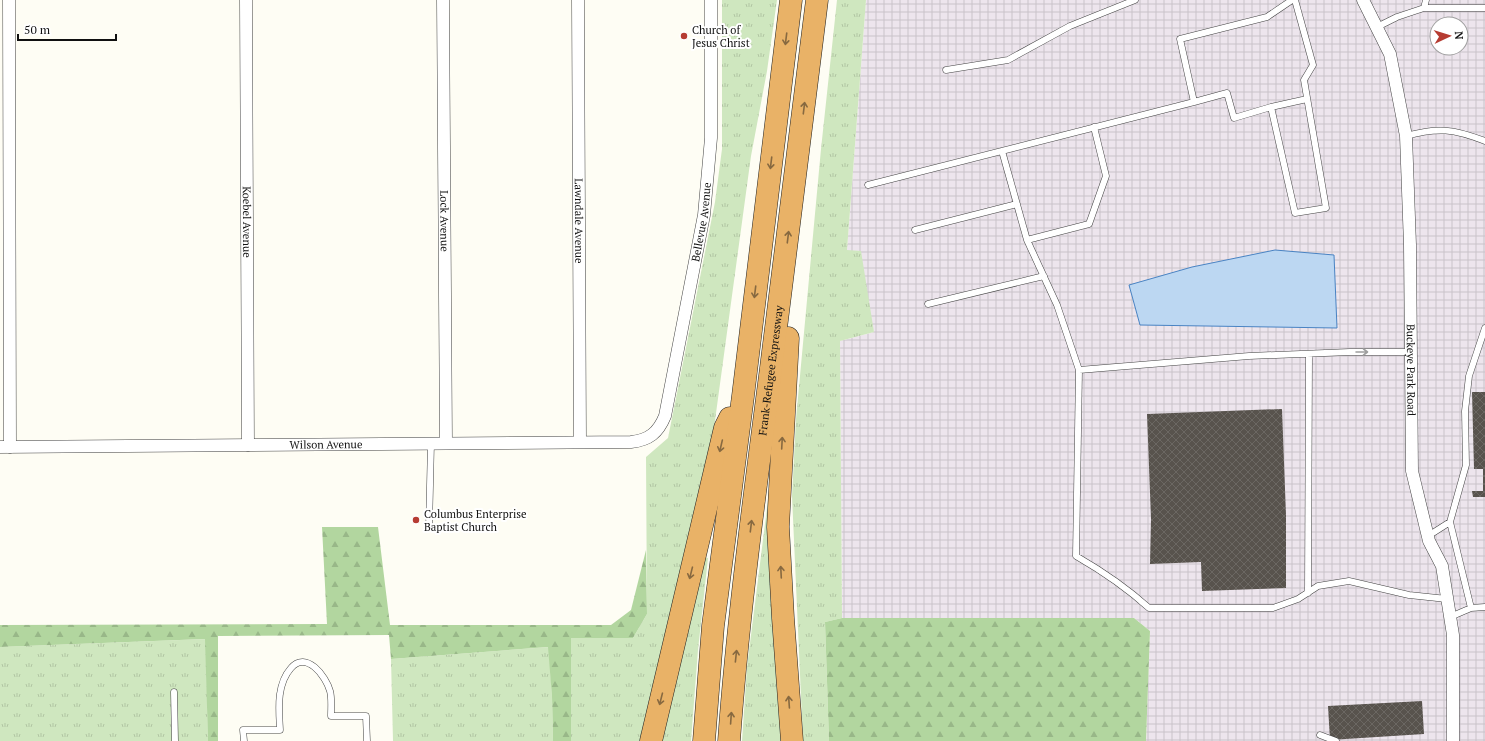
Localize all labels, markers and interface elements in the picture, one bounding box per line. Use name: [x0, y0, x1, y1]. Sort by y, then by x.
scale bar: [18, 16, 116, 42]
north arrow: [1429, 16, 1469, 56]
text: 50 m: [24, 22, 51, 37]
place label: Church of Jesus Christ: [692, 23, 750, 50]
marker: Church of Jesus Christ: [679, 31, 689, 41]
text: N: [1452, 31, 1466, 41]
one-way arrow: [782, 32, 789, 45]
one-way arrow: [800, 102, 808, 115]
one-way arrow: [767, 156, 774, 169]
street label: Lawndale Avenue: [572, 178, 586, 264]
street label: Bellevue Avenue: [688, 181, 714, 263]
street label: Koebel Avenue: [240, 186, 254, 258]
street label: Lock Avenue: [437, 190, 452, 252]
one-way arrow: [785, 231, 792, 244]
one-way arrow: [752, 285, 759, 298]
street label: Frank-Refugee Expressway: [755, 304, 786, 436]
street label: Buckeye Park Road: [1404, 324, 1419, 416]
one-way arrow: [1355, 348, 1368, 356]
street label: Wilson Avenue: [289, 437, 363, 452]
one-way arrow: [779, 437, 786, 450]
one-way arrow: [717, 439, 724, 452]
place label: Columbus Enterprise Baptist Church: [424, 507, 527, 534]
marker: Columbus Enterprise Baptist Church: [411, 515, 421, 525]
one-way arrow: [747, 520, 755, 533]
one-way arrow: [687, 566, 695, 579]
one-way arrow: [777, 566, 784, 579]
one-way arrow: [733, 649, 740, 662]
one-way arrow: [656, 692, 664, 705]
one-way arrow: [785, 696, 792, 709]
one-way arrow: [727, 712, 734, 725]

